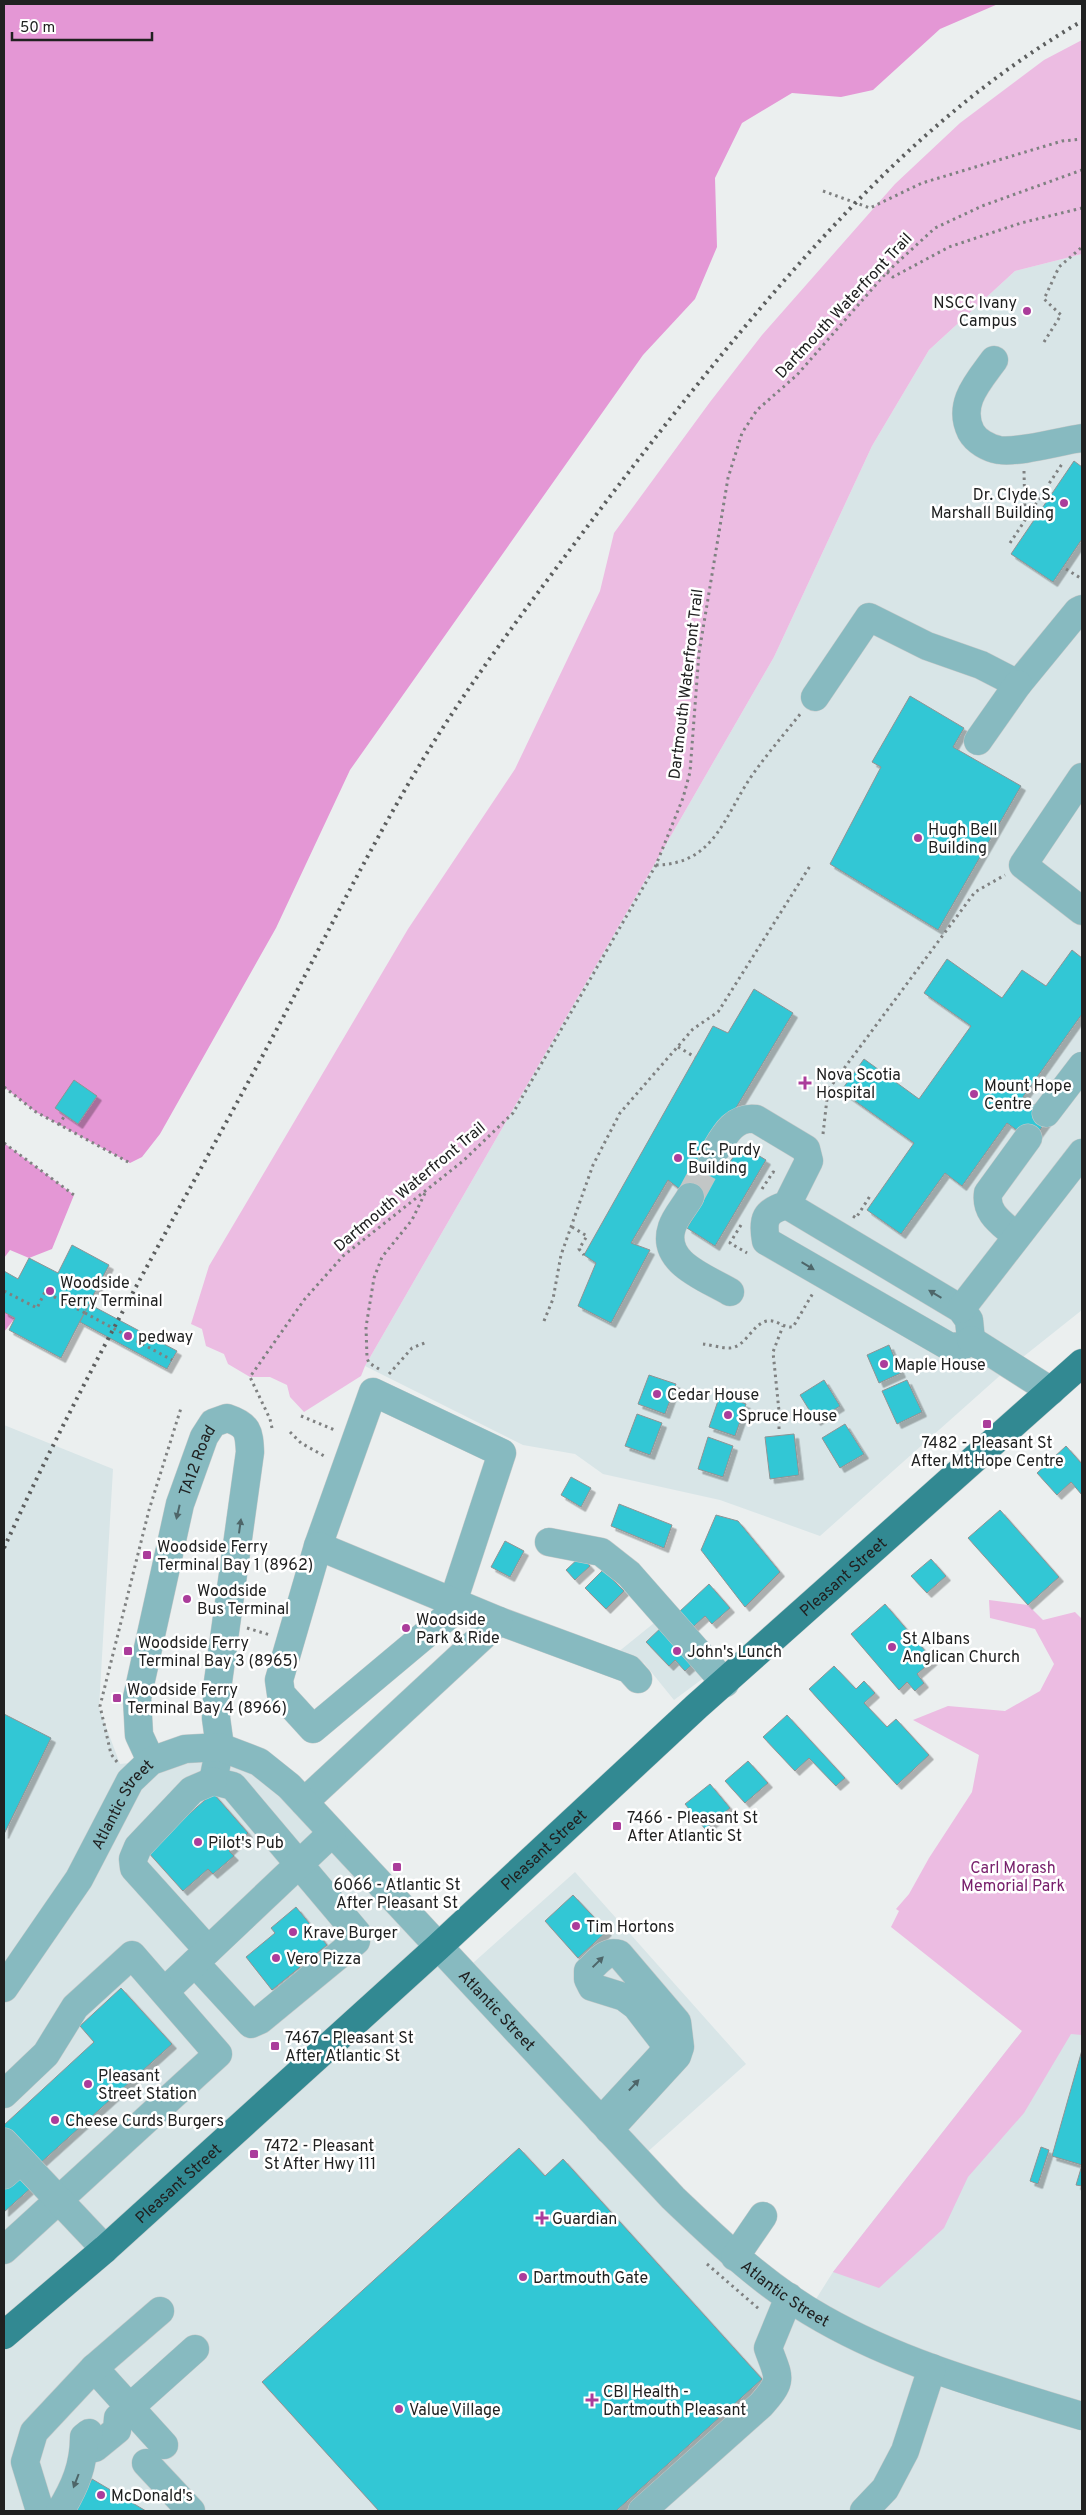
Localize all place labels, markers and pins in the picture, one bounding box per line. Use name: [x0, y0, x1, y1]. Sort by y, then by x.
place label: NSCC Ivany Campus: [933, 294, 1017, 332]
marker: NSCC Ivany Campus: [1021, 305, 1033, 317]
place label: Dr. Clyde S. Marshall Building: [931, 486, 1054, 524]
marker: Dr. Clyde S. Marshall Building: [1058, 497, 1070, 509]
place label: Hugh Bell Building: [928, 821, 998, 859]
marker: Hugh Bell Building: [912, 832, 924, 844]
place label: Nova Scotia Hospital: [816, 1066, 901, 1104]
marker: Nova Scotia Hospital: [798, 1076, 812, 1090]
place label: Mount Hope Centre: [984, 1077, 1072, 1115]
marker: Mount Hope Centre: [968, 1088, 980, 1100]
place label: E.C. Purdy Building: [688, 1141, 761, 1179]
marker: E.C. Purdy Building: [672, 1152, 684, 1164]
place label: Woodside Ferry Terminal: [60, 1274, 163, 1312]
marker: Woodside Ferry Terminal: [44, 1285, 56, 1297]
place label: pedway: [138, 1328, 193, 1348]
marker: pedway: [122, 1330, 134, 1342]
place label: Maple House: [894, 1356, 986, 1376]
marker: Maple House: [878, 1358, 890, 1370]
place label: Cedar House: [667, 1386, 759, 1406]
marker: Cedar House: [651, 1388, 663, 1400]
place label: Spruce House: [738, 1407, 837, 1427]
marker: Spruce House: [722, 1409, 734, 1421]
marker: 7482 - Pleasant St After Mt Hope Centre: [981, 1418, 993, 1430]
place label: 7482 - Pleasant St After Mt Hope Centre: [910, 1434, 1064, 1472]
place label: Woodside Ferry Terminal Bay 1 (8962): [157, 1538, 313, 1576]
marker: Woodside Ferry Terminal Bay 1 (8962): [141, 1549, 153, 1561]
place label: Woodside Bus Terminal: [197, 1582, 289, 1620]
marker: Woodside Bus Terminal: [181, 1593, 193, 1605]
place label: Woodside Park & Ride: [416, 1611, 500, 1649]
marker: Woodside Park & Ride: [400, 1622, 412, 1634]
place label: St Albans Anglican Church: [902, 1630, 1020, 1668]
place label: Woodside Ferry Terminal Bay 3 (8965): [138, 1634, 298, 1672]
marker: St Albans Anglican Church: [886, 1641, 898, 1653]
place label: John's Lunch: [687, 1643, 782, 1663]
marker: Woodside Ferry Terminal Bay 3 (8965): [122, 1645, 134, 1657]
marker: John's Lunch: [671, 1645, 683, 1657]
place label: Woodside Ferry Terminal Bay 4 (8966): [127, 1681, 287, 1719]
marker: Woodside Ferry Terminal Bay 4 (8966): [111, 1692, 123, 1704]
place label: 7466 - Pleasant St After Atlantic St: [627, 1809, 758, 1847]
marker: 7466 - Pleasant St After Atlantic St: [611, 1820, 623, 1832]
place label: Pilot's Pub: [208, 1834, 284, 1854]
marker: Pilot's Pub: [192, 1836, 204, 1848]
marker: 6066 - Atlantic St After Pleasant St: [391, 1861, 403, 1873]
place label: 6066 - Atlantic St After Pleasant St: [333, 1876, 461, 1914]
place label: Tim Hortons: [586, 1918, 675, 1938]
marker: Tim Hortons: [570, 1920, 582, 1932]
place label: Krave Burger: [303, 1924, 398, 1944]
marker: Krave Burger: [287, 1926, 299, 1938]
place label: Vero Pizza: [286, 1950, 361, 1970]
marker: Vero Pizza: [270, 1952, 282, 1964]
place label: 7467 - Pleasant St After Atlantic St: [285, 2029, 414, 2067]
marker: 7467 - Pleasant St After Atlantic St: [269, 2040, 281, 2052]
place label: Pleasant Street Station: [98, 2067, 197, 2105]
marker: Pleasant Street Station: [82, 2078, 94, 2090]
place label: Cheese Curds Burgers: [65, 2112, 224, 2132]
marker: Cheese Curds Burgers: [49, 2114, 61, 2126]
place label: 7472 - Pleasant St After Hwy 111: [264, 2137, 376, 2175]
marker: 7472 - Pleasant St After Hwy 111: [248, 2148, 260, 2160]
place label: Guardian: [552, 2210, 617, 2230]
marker: Guardian: [536, 2212, 548, 2224]
place label: Dartmouth Gate: [533, 2269, 648, 2289]
marker: Dartmouth Gate: [517, 2271, 529, 2283]
place label: CBI Health - Dartmouth Pleasant: [603, 2383, 746, 2421]
marker: CBI Health - Dartmouth Pleasant: [585, 2393, 599, 2407]
place label: Value Village: [409, 2401, 501, 2421]
marker: Value Village: [393, 2403, 405, 2415]
place label: McDonald's: [111, 2487, 193, 2507]
marker: McDonald's: [95, 2489, 107, 2501]

